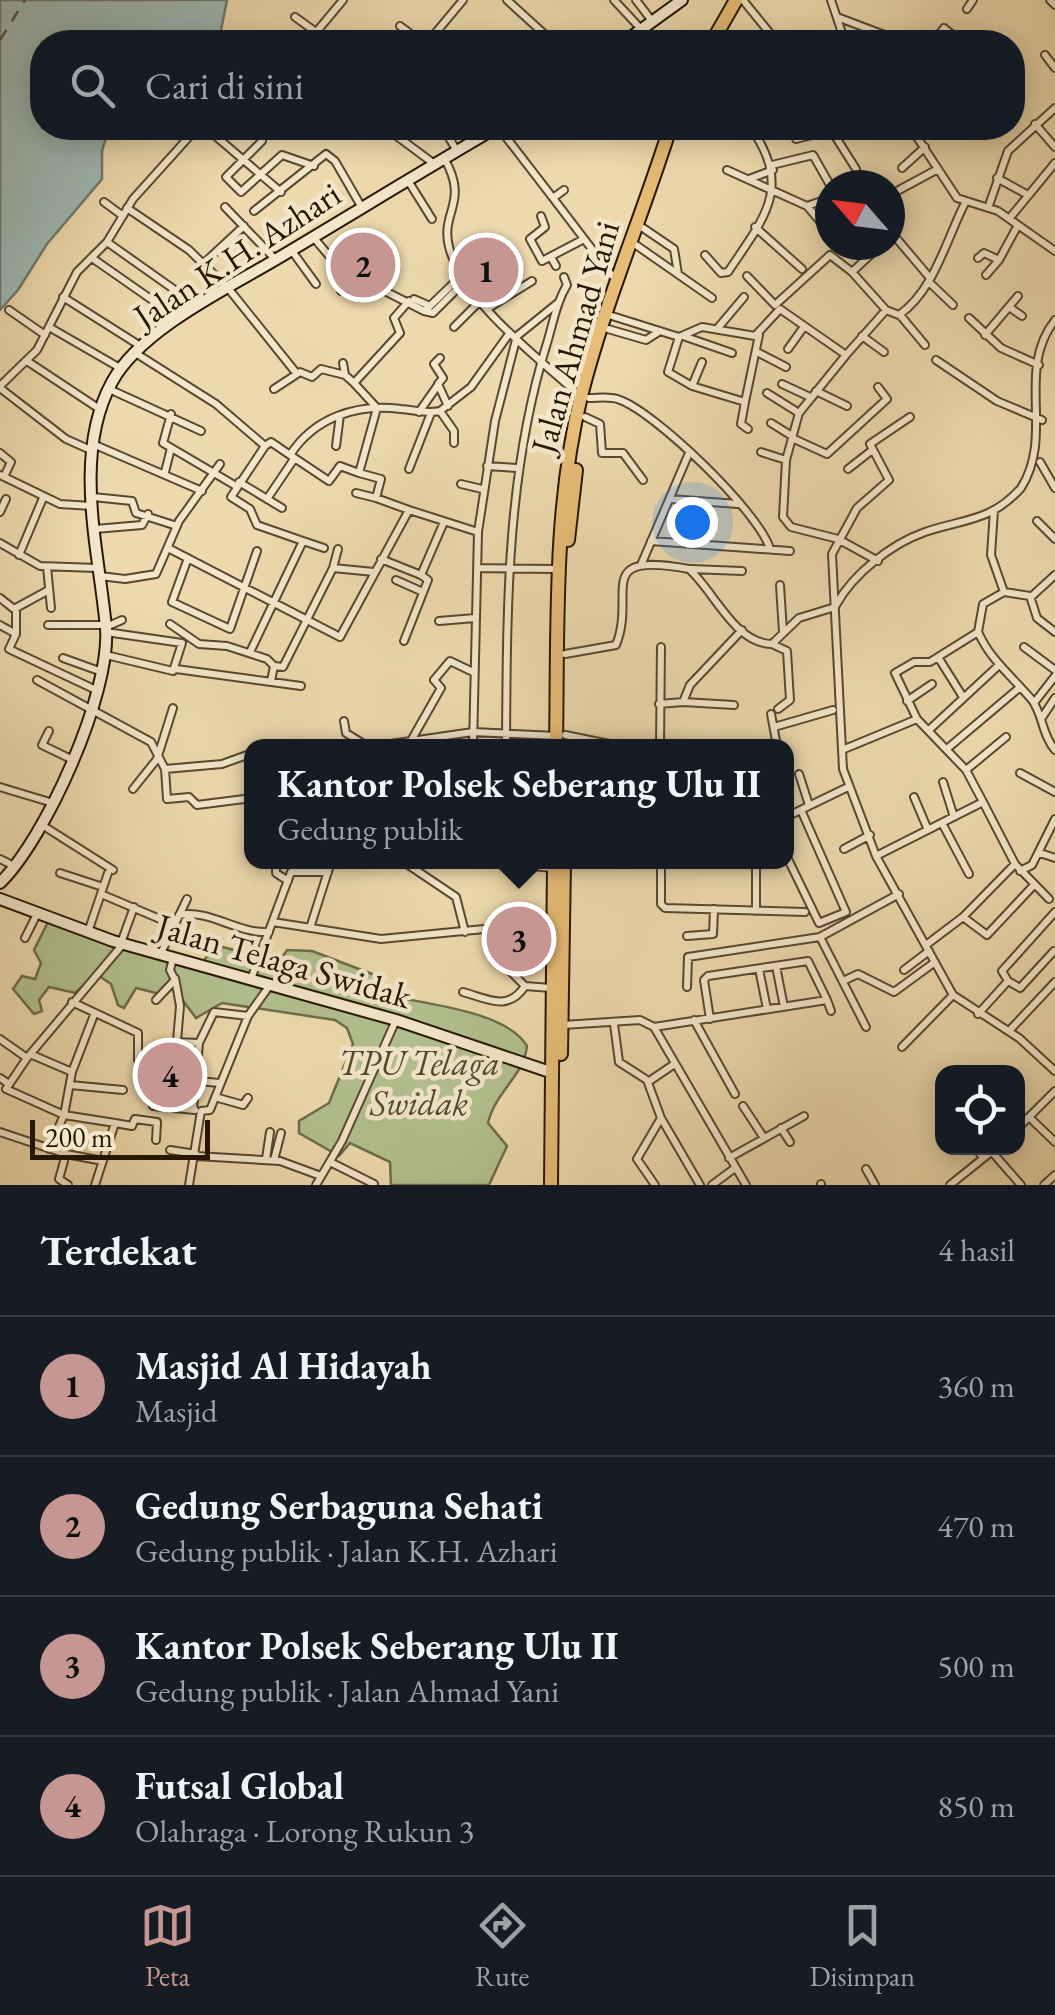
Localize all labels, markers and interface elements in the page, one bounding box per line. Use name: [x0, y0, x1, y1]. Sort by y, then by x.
search box: [30, 30, 1025, 140]
icon: search: [65, 58, 120, 113]
text: Cari di sini: [145, 61, 304, 110]
north arrow: [815, 170, 905, 260]
street label: Jalan K.H. Azhari: [122, 171, 349, 340]
street label: Jalan Ahmad Yani: [519, 215, 629, 461]
pin: 2: [330, 228, 396, 302]
pin: 1: [454, 232, 518, 308]
your location: [667, 497, 718, 548]
popup: [244, 739, 794, 869]
text: Kantor Polsek Seberang Ulu II: [277, 759, 761, 808]
text: Gedung publik: [277, 808, 463, 850]
street label: Jalan Telaga Swidak: [149, 902, 417, 1019]
pin: 3: [486, 902, 552, 976]
pin: 4: [138, 1038, 202, 1112]
park label: TPU Telaga Swidak: [338, 1040, 500, 1125]
map controls: [935, 1065, 1025, 1155]
button: locate: [935, 1065, 1025, 1155]
scale bar: [30, 1115, 210, 1160]
text: 200 m: [45, 1119, 113, 1155]
text: Terdekat: [40, 1223, 197, 1278]
text: 4 hasil: [938, 1229, 1015, 1271]
text: Masjid Al Hidayah: [135, 1341, 432, 1390]
text: 1: [64, 1365, 81, 1407]
text: 360 m: [938, 1365, 1015, 1407]
text: Masjid: [135, 1390, 218, 1432]
text: Gedung Serbaguna Sehati: [135, 1481, 543, 1530]
text: 2: [64, 1505, 81, 1547]
text: 470 m: [938, 1505, 1015, 1547]
text: Gedung publik · Jalan K.H. Azhari: [135, 1530, 558, 1572]
text: Kantor Polsek Seberang Ulu II: [135, 1621, 619, 1670]
text: 3: [64, 1645, 81, 1687]
text: 500 m: [938, 1645, 1015, 1687]
text: Gedung publik · Jalan Ahmad Yani: [135, 1670, 559, 1712]
text: Futsal Global: [135, 1761, 344, 1810]
text: 4: [64, 1785, 81, 1827]
text: 850 m: [938, 1785, 1015, 1827]
text: Olahraga · Lorong Rukun 3: [135, 1810, 474, 1852]
tab: Peta: [140, 1898, 195, 1994]
tab: Rute: [475, 1898, 530, 1994]
tab: Disimpan: [809, 1898, 915, 1994]

